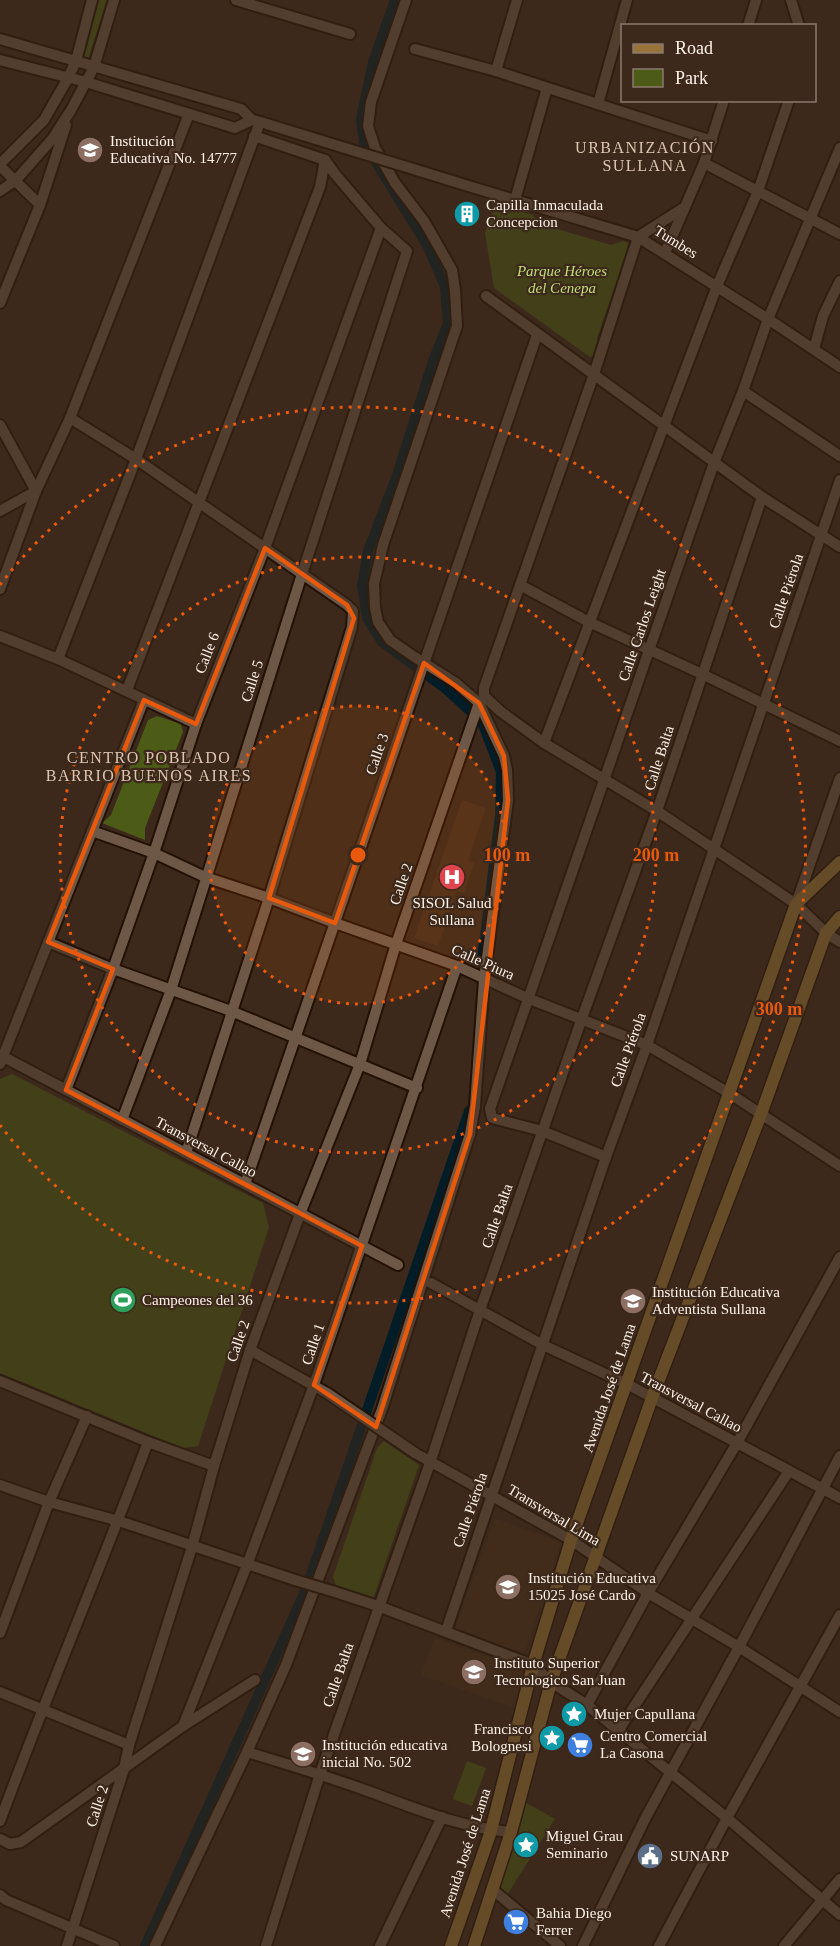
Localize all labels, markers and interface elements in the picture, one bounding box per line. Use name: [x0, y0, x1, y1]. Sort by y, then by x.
legend: [621, 24, 816, 102]
text: Road: [675, 38, 713, 58]
text: Park: [675, 68, 708, 88]
place label: Institución Educativa No. 14777: [110, 133, 238, 166]
school or university icon: Institución Educativa No. 14777: [75, 135, 105, 165]
district label: URBANIZACIÓN SULLANA: [575, 138, 715, 174]
place label: Capilla Inmaculada Concepcion: [486, 197, 603, 230]
building icon: Capilla Inmaculada Concepcion: [452, 199, 482, 229]
street label: Tumbes: [651, 223, 701, 262]
park label: Parque Héroes del Cenepa: [516, 263, 607, 296]
street label: Calle Piérola: [766, 551, 806, 630]
street label: Calle Carlos Leight: [615, 566, 669, 683]
street label: Calle 6: [192, 630, 222, 676]
street label: Calle 5: [238, 658, 266, 704]
street label: Calle Balta: [641, 723, 677, 792]
street label: Calle 3: [362, 731, 392, 777]
district label: CENTRO POBLADO BARRIO BUENOS AIRES: [46, 749, 252, 784]
centre of rings: [348, 845, 368, 865]
text: 100 m: [484, 845, 530, 865]
text: 200 m: [633, 845, 679, 865]
street label: Calle 2: [386, 861, 416, 907]
hospital icon: SISOL Salud Sullana: [437, 862, 467, 892]
place label: SISOL Salud Sullana: [412, 895, 492, 928]
street label: Calle Piura: [449, 941, 517, 983]
text: 300 m: [756, 999, 802, 1019]
street label: Calle Piérola: [607, 1010, 649, 1089]
street label: Transversal Callao: [153, 1114, 259, 1180]
street label: Calle Balta: [479, 1181, 516, 1250]
place label: Institución Educativa Adventista Sullana: [652, 1284, 780, 1317]
sports icon: Campeones del 36: [108, 1285, 138, 1315]
school or university icon: Institución Educativa Adventista Sullana: [618, 1286, 648, 1316]
place label: Campeones del 36: [142, 1292, 253, 1308]
street label: Calle 2: [223, 1318, 253, 1364]
street label: Calle 1: [298, 1321, 328, 1367]
street label: Avenida José de Lama: [579, 1321, 639, 1454]
street label: Transversal Callao: [638, 1369, 744, 1435]
street label: Calle Piérola: [450, 1470, 490, 1549]
street label: Transversal Lima: [505, 1481, 603, 1549]
place label: Institución Educativa 15025 José Cardo: [528, 1570, 656, 1603]
school or university icon: Institución Educativa 15025 José Cardo: [493, 1572, 523, 1602]
street label: Calle Balta: [320, 1640, 357, 1709]
place label: Instituto Superior Tecnologico San Juan: [494, 1655, 626, 1688]
school or university icon: Instituto Superior Tecnologico San Juan: [459, 1657, 489, 1687]
place icon: Mujer Capullana: [559, 1699, 589, 1729]
place label: Mujer Capullana: [594, 1706, 696, 1722]
place label: Francisco Bolognesi: [471, 1721, 532, 1754]
place icon: Francisco Bolognesi: [537, 1723, 567, 1753]
place label: Centro Comercial La Casona: [600, 1728, 707, 1761]
supermarket icon: Centro Comercial La Casona: [565, 1730, 595, 1760]
place label: Institución educativa inicial No. 502: [322, 1737, 448, 1770]
school or university icon: Institución educativa inicial No. 502: [288, 1739, 318, 1769]
street label: Calle 2: [83, 1783, 111, 1829]
street label: Avenida José de Lama: [437, 1786, 494, 1920]
place label: Miguel Grau Seminario: [546, 1828, 624, 1861]
place icon: Miguel Grau Seminario: [511, 1830, 541, 1860]
public building icon: SUNARP: [635, 1841, 665, 1871]
place label: SUNARP: [670, 1848, 729, 1864]
place label: Bahia Diego Ferrer: [536, 1905, 611, 1938]
supermarket icon: Bahia Diego Ferrer: [501, 1907, 531, 1937]

